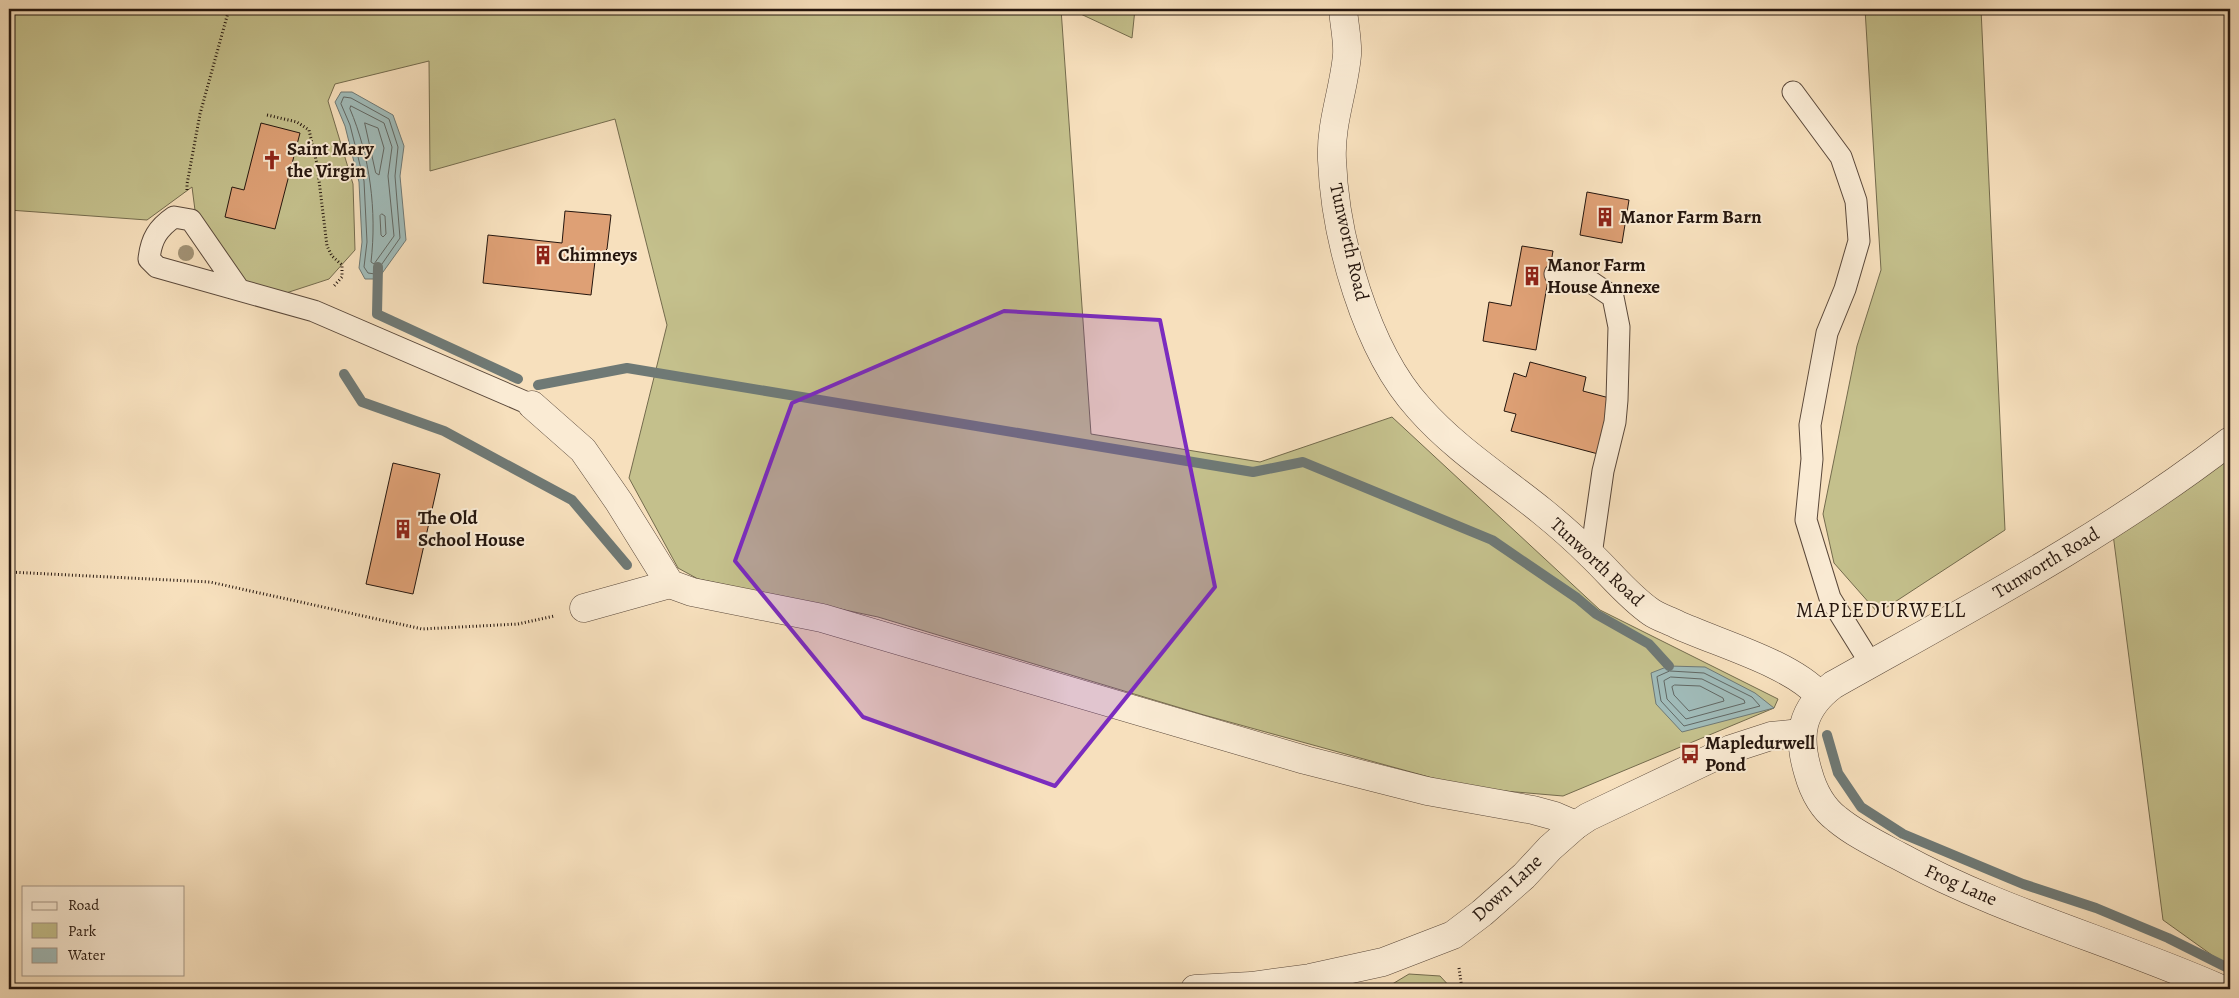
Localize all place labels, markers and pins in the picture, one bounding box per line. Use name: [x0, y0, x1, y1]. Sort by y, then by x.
place label: Saint Mary the Virgin: [287, 136, 375, 184]
church icon: Saint Mary the Virgin: [261, 149, 283, 171]
place label: Manor Farm Barn: [1620, 204, 1762, 230]
building icon: Manor Farm Barn: [1594, 206, 1616, 228]
place label: Chimneys: [558, 242, 638, 268]
building icon: Chimneys: [532, 244, 554, 266]
place label: Manor Farm House Annexe: [1547, 252, 1660, 300]
building icon: Manor Farm House Annexe: [1521, 265, 1543, 287]
place label: The Old School House: [418, 505, 525, 553]
building icon: The Old School House: [392, 518, 414, 540]
place label: Mapledurwell Pond: [1705, 730, 1815, 778]
bus stop icon: Mapledurwell Pond: [1679, 743, 1701, 765]

